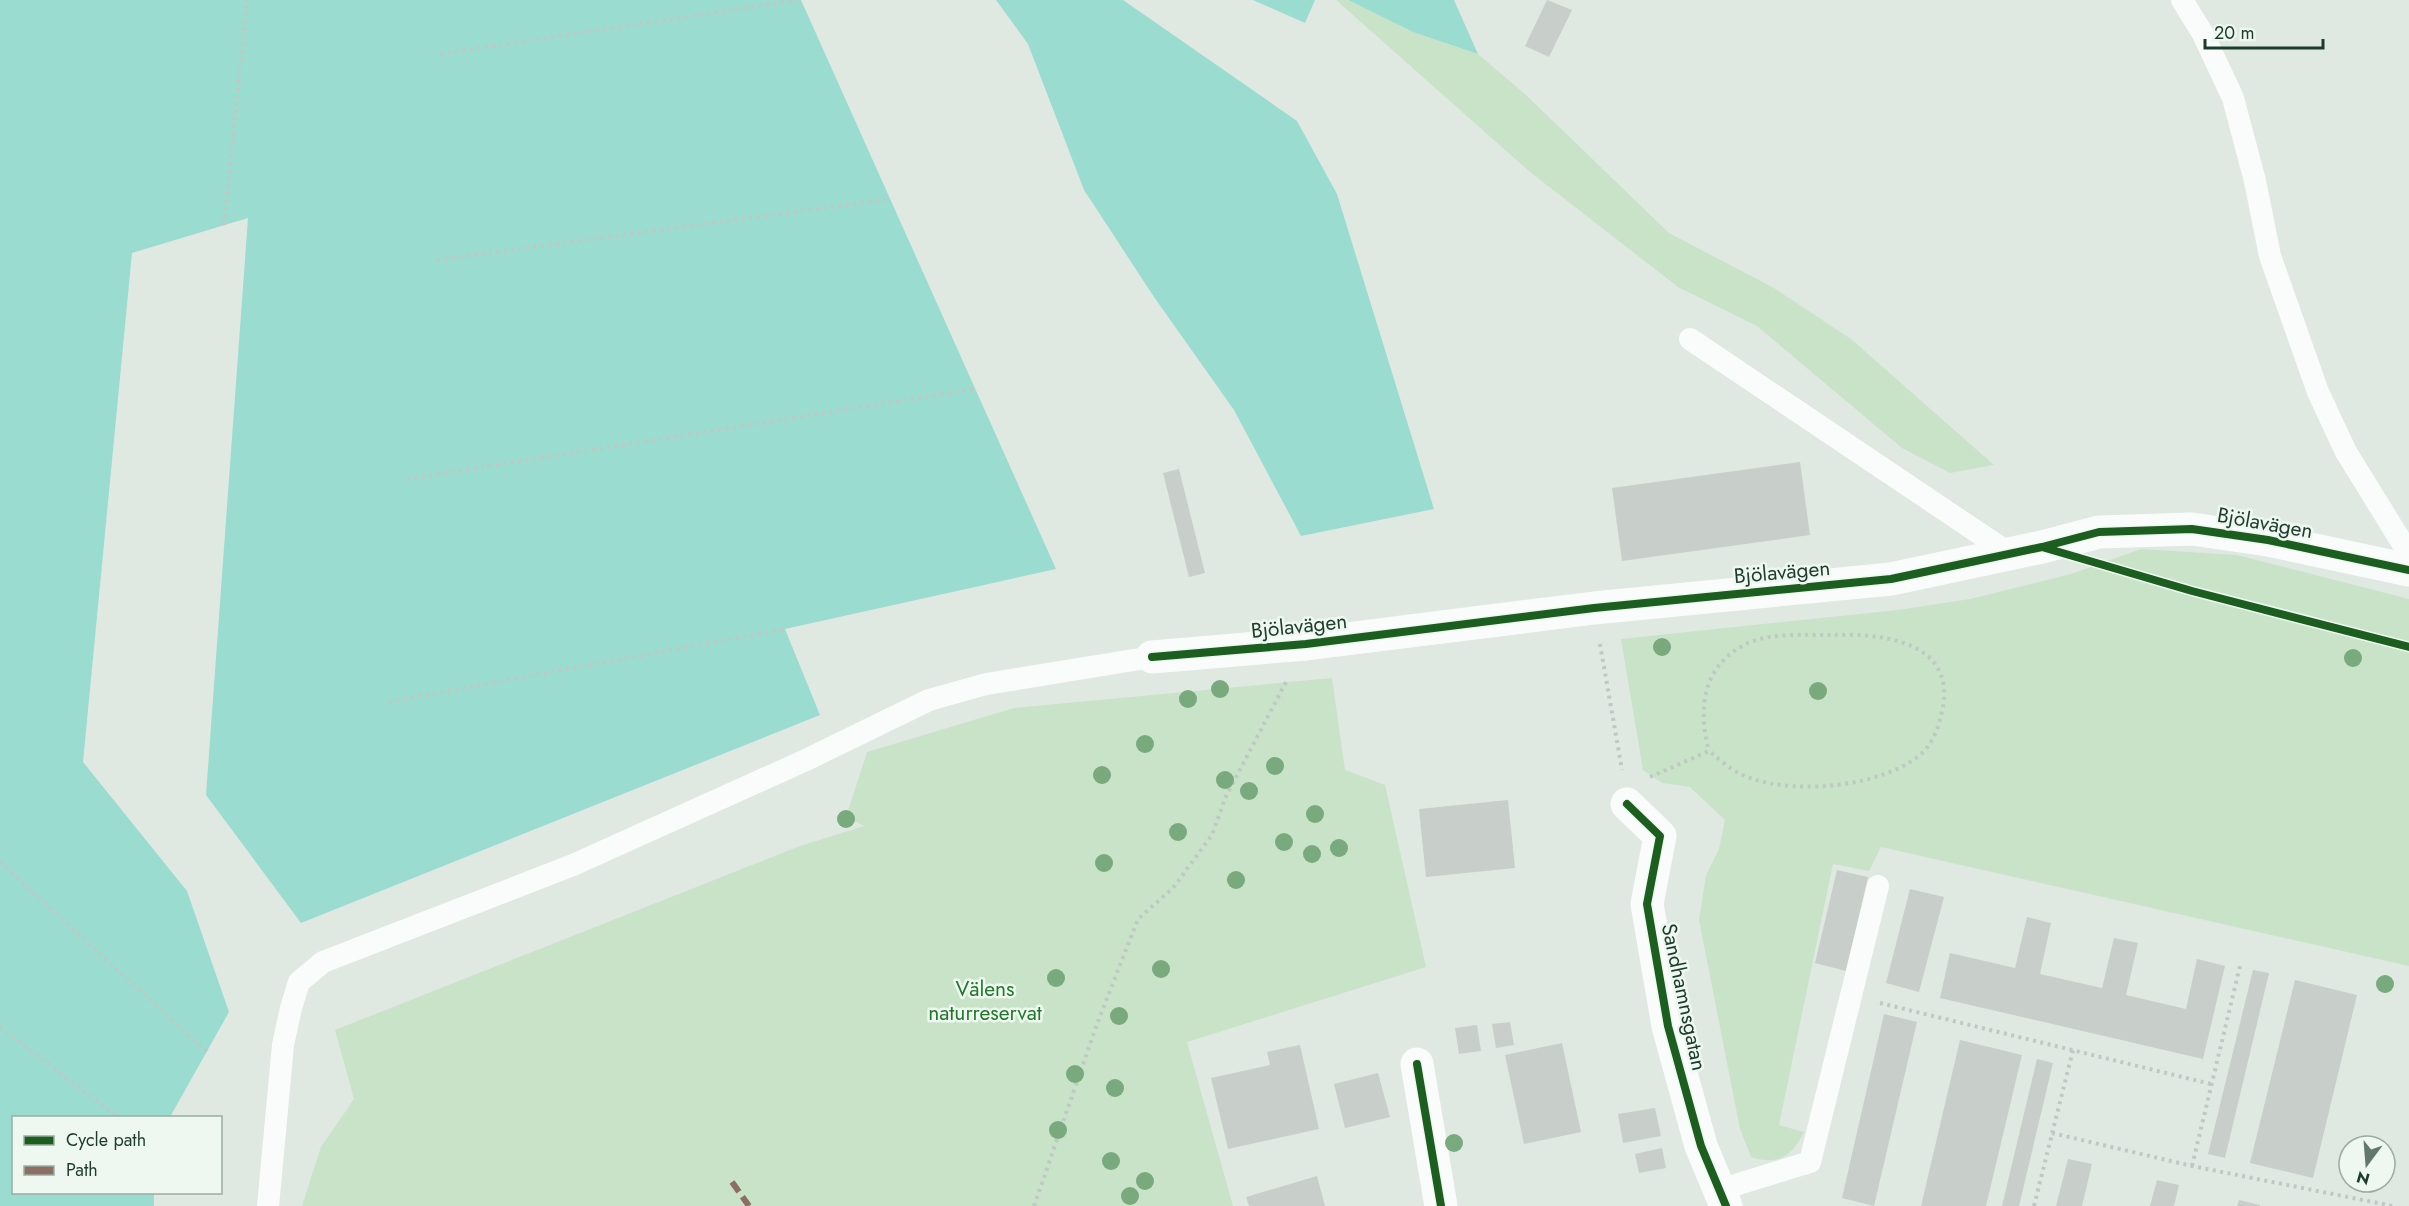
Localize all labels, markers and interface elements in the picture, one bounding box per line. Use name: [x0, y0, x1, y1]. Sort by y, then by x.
scale bar: [2205, 12, 2324, 50]
text: 20 m: [2214, 20, 2254, 46]
street label: Bjölavägen: [2215, 500, 2315, 546]
street label: Bjölavägen: [1733, 553, 1831, 591]
street label: Bjölavägen: [1249, 606, 1349, 646]
street label: Sandhamnsgatan: [1654, 921, 1714, 1073]
park label: Välens naturreservat: [928, 974, 1042, 1028]
legend: [12, 1116, 222, 1194]
text: Cycle path: [66, 1127, 146, 1153]
north arrow: [2337, 1134, 2397, 1194]
text: Path: [66, 1157, 98, 1183]
text: N: [2354, 1165, 2372, 1191]

